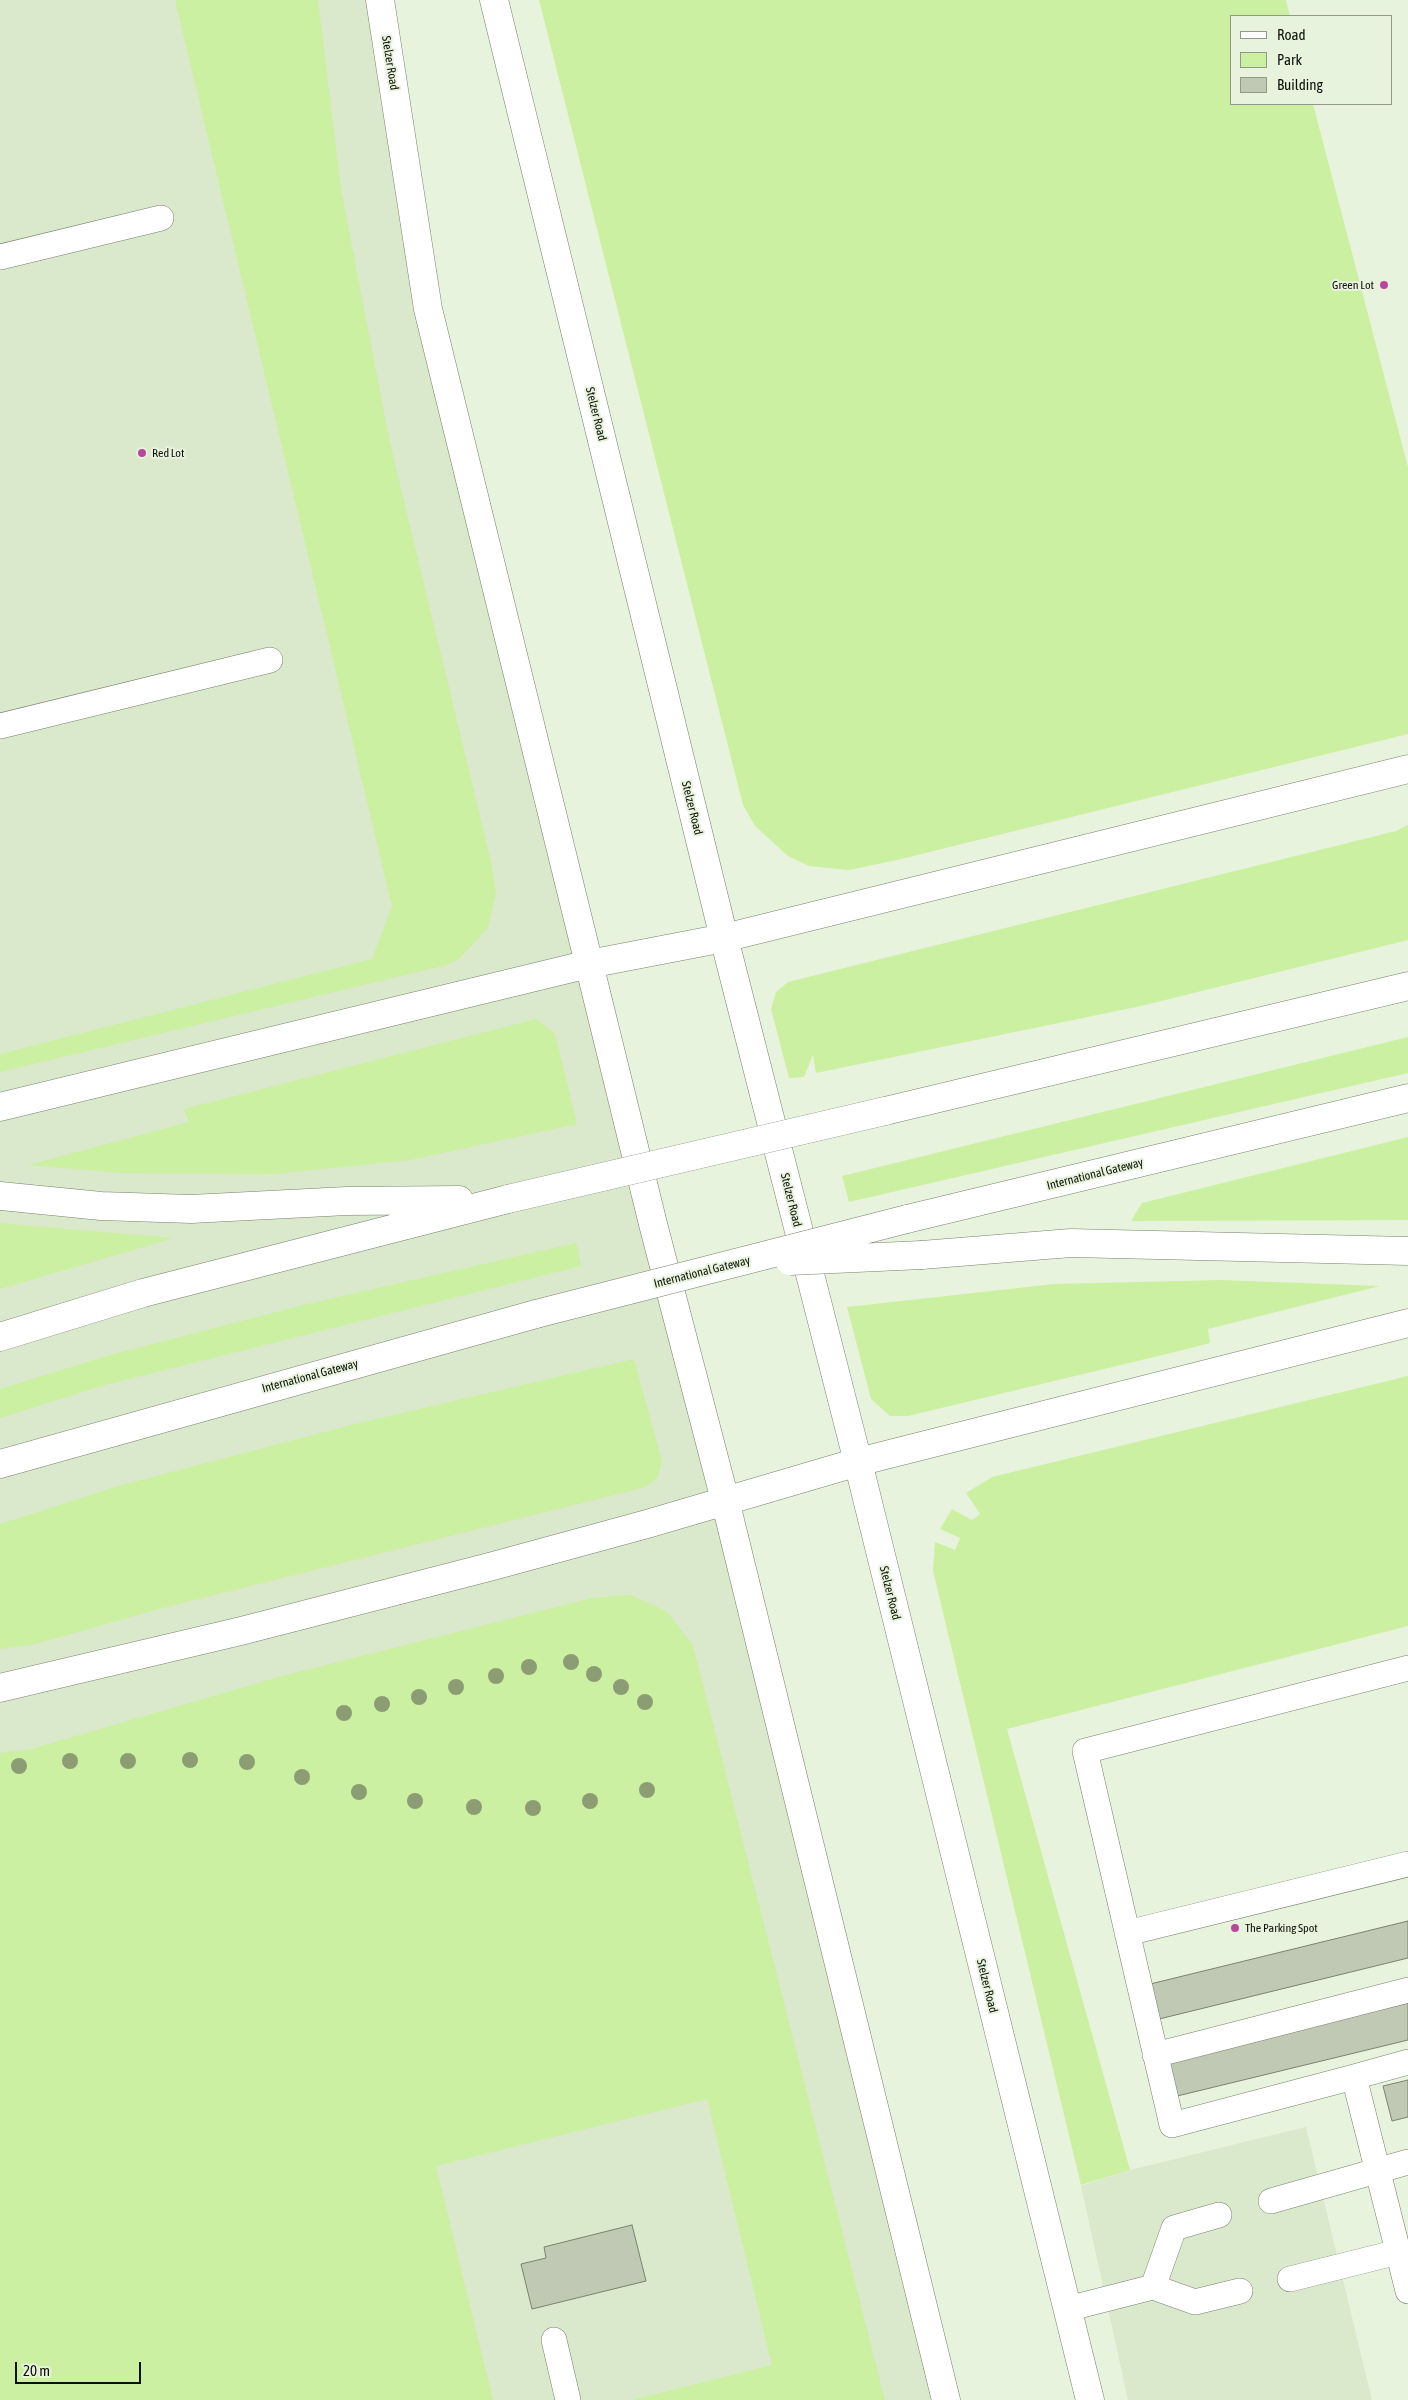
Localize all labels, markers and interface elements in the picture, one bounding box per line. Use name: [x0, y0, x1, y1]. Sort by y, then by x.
legend: [1230, 15, 1393, 105]
text: Road: [1277, 26, 1306, 43]
street label: Stelzer Road: [379, 35, 401, 91]
text: Park: [1277, 51, 1302, 68]
text: Building: [1277, 76, 1323, 93]
place label: Green Lot: [1332, 278, 1374, 292]
marker: Green Lot: [1378, 279, 1390, 291]
street label: Stelzer Road: [582, 386, 610, 442]
place label: Red Lot: [152, 446, 184, 460]
marker: Red Lot: [136, 447, 148, 459]
street label: Stelzer Road: [678, 780, 706, 836]
street label: International Gateway: [1045, 1155, 1145, 1193]
street label: Stelzer Road: [777, 1172, 805, 1228]
street label: International Gateway: [652, 1253, 752, 1291]
street label: International Gateway: [260, 1356, 360, 1396]
street label: Stelzer Road: [876, 1565, 904, 1621]
place label: The Parking Spot: [1245, 1921, 1318, 1935]
marker: The Parking Spot: [1229, 1922, 1241, 1934]
street label: Stelzer Road: [973, 1958, 1001, 2014]
scale bar: [18, 2352, 144, 2384]
text: 20 m: [23, 2362, 50, 2379]

